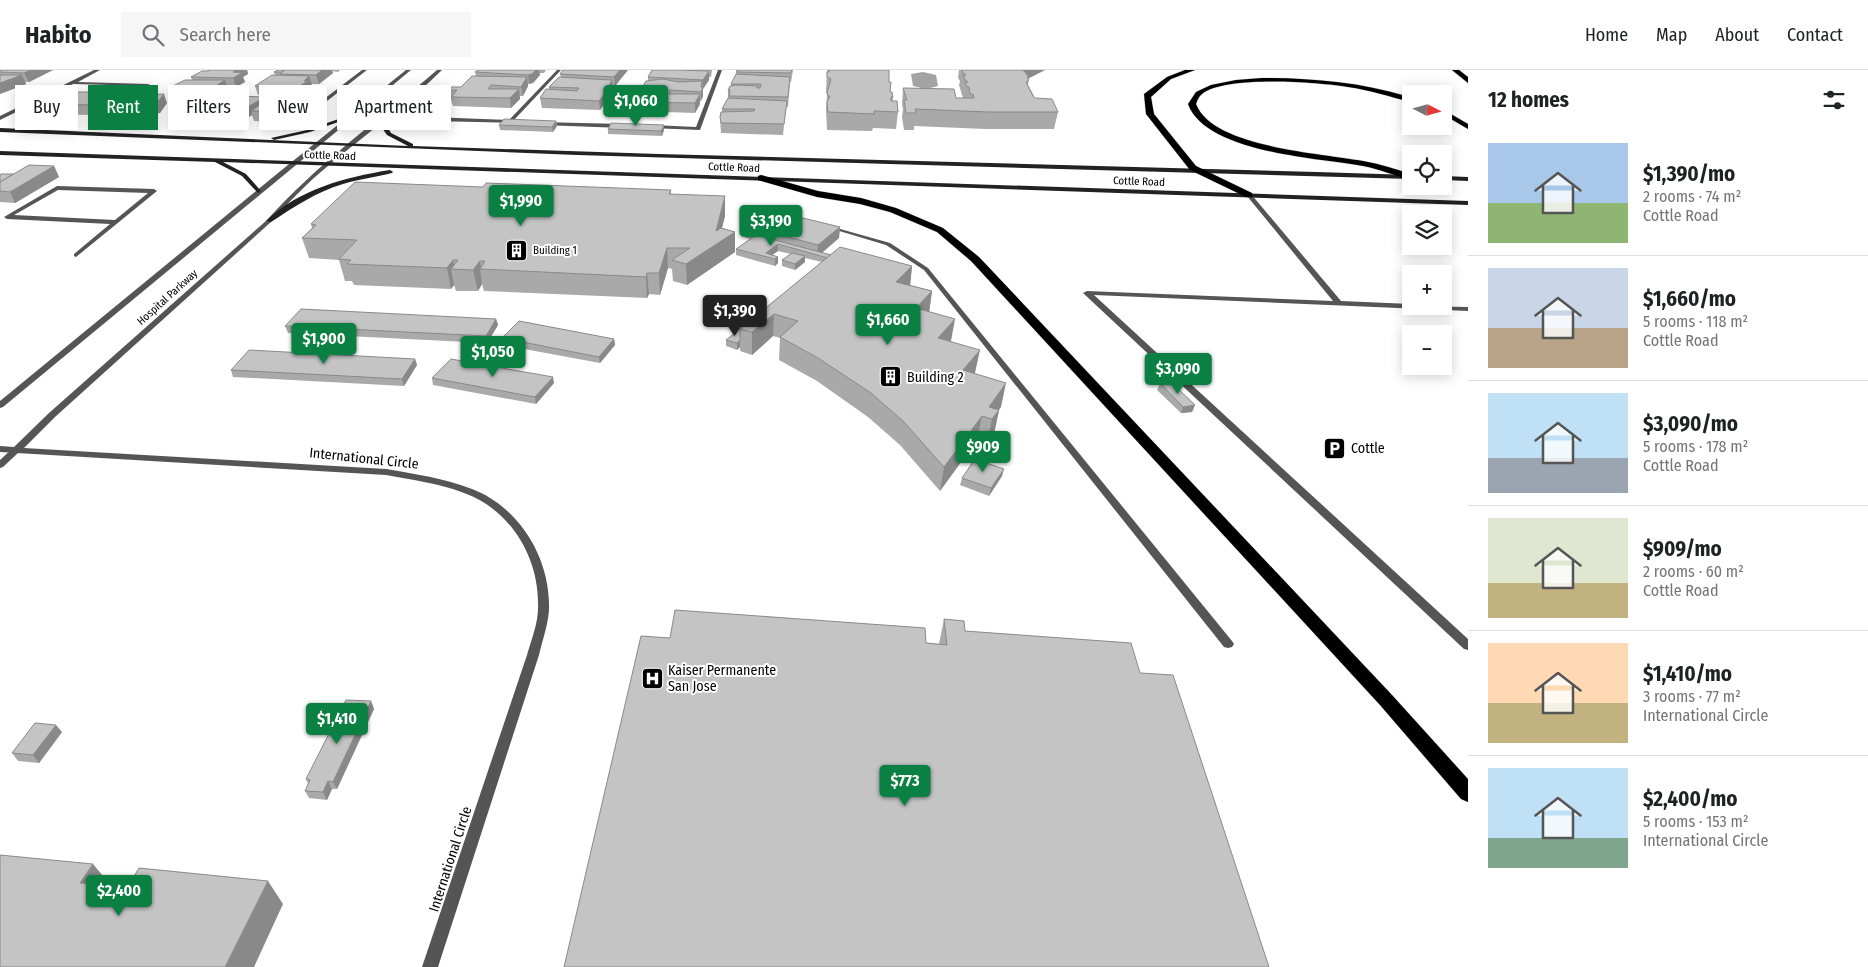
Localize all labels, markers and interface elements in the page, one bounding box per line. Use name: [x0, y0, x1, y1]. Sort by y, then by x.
search box: [121, 12, 471, 57]
text: Habito: [25, 21, 91, 49]
icon: search: [139, 21, 167, 49]
text: Search here: [179, 23, 271, 46]
text: Home: [1585, 24, 1628, 46]
text: Map: [1656, 24, 1687, 46]
text: About: [1715, 24, 1759, 46]
text: Contact: [1787, 24, 1843, 46]
chip: Buy: [15, 85, 78, 130]
chip: Rent: [88, 85, 158, 130]
chip: Filters: [168, 85, 249, 130]
chip: New: [259, 85, 327, 130]
chip: Apartment: [337, 85, 451, 130]
pin: $1,060: [595, 85, 677, 127]
north arrow: [1402, 85, 1452, 135]
map controls: [1402, 85, 1452, 375]
icon: filters: [1820, 86, 1848, 114]
text: 12 homes: [1488, 87, 1569, 113]
text: $1,060: [614, 91, 658, 110]
button: locate: [1402, 145, 1452, 195]
street label: Cottle Road: [304, 148, 356, 163]
street label: Cottle Road: [708, 160, 760, 175]
text: $1,390/mo: [1643, 161, 1735, 187]
icon: home: [1528, 163, 1588, 223]
street label: Cottle Road: [1113, 174, 1165, 189]
pin: $1,990: [480, 184, 562, 227]
text: 2 rooms · 74 m²: [1643, 187, 1741, 206]
text: $1,990: [500, 191, 542, 210]
pin: $3,190: [730, 204, 812, 247]
button: layers: [1402, 205, 1452, 255]
text: Cottle Road: [1643, 206, 1719, 225]
text: $3,190: [750, 211, 792, 230]
building icon: Building 1: [505, 238, 529, 262]
place label: Building 1: [533, 244, 577, 257]
button: +: [1402, 265, 1452, 315]
street label: Hospital Parkway: [134, 267, 200, 328]
text: $1,660/mo: [1643, 286, 1736, 312]
icon: home: [1528, 288, 1588, 348]
pin: $1,390: [694, 294, 776, 337]
text: $1,390: [714, 301, 756, 320]
pin: $1,660: [847, 304, 929, 346]
text: $1,660: [866, 310, 910, 329]
text: 5 rooms · 118 m²: [1643, 312, 1748, 331]
pin: $1,900: [283, 322, 365, 365]
button: −: [1402, 325, 1452, 375]
text: $1,900: [302, 329, 346, 348]
text: Cottle Road: [1643, 331, 1719, 350]
pin: $1,050: [452, 336, 534, 378]
text: $1,050: [472, 342, 514, 361]
pin: $3,090: [1137, 352, 1219, 395]
text: $3,090: [1156, 359, 1200, 378]
building icon: Building 2: [879, 365, 903, 389]
place label: Building 2: [907, 369, 964, 386]
text: $3,090/mo: [1643, 411, 1738, 437]
icon: home: [1528, 413, 1588, 473]
pin: $909: [953, 430, 1013, 473]
parking icon: Cottle: [1323, 436, 1347, 460]
text: $909: [967, 437, 999, 456]
text: 5 rooms · 178 m²: [1643, 437, 1748, 456]
place label: Cottle: [1351, 440, 1385, 457]
street label: International Circle: [309, 444, 419, 473]
text: Cottle Road: [1643, 456, 1719, 475]
text: $909/mo: [1643, 536, 1722, 562]
icon: home: [1528, 538, 1588, 598]
text: 2 rooms · 60 m²: [1643, 562, 1744, 581]
text: Cottle Road: [1643, 581, 1719, 600]
text: $1,410/mo: [1643, 661, 1732, 687]
place label: Kaiser Permanente San Jose: [668, 662, 776, 695]
icon: home: [1528, 663, 1588, 723]
hospital icon: Kaiser Permanente San Jose: [640, 666, 664, 690]
text: 3 rooms · 77 m²: [1643, 687, 1741, 706]
pin: $1,410: [296, 702, 378, 745]
text: International Circle: [1643, 706, 1768, 725]
text: $1,410: [317, 709, 357, 728]
pin: $773: [875, 764, 935, 807]
text: $773: [891, 771, 919, 790]
text: $2,400/mo: [1643, 786, 1737, 812]
icon: home: [1528, 788, 1588, 848]
street label: International Circle: [425, 804, 476, 914]
text: 5 rooms · 153 m²: [1643, 812, 1749, 831]
text: International Circle: [1643, 831, 1768, 850]
pin: $2,400: [78, 874, 160, 917]
text: $2,400: [97, 881, 141, 900]

